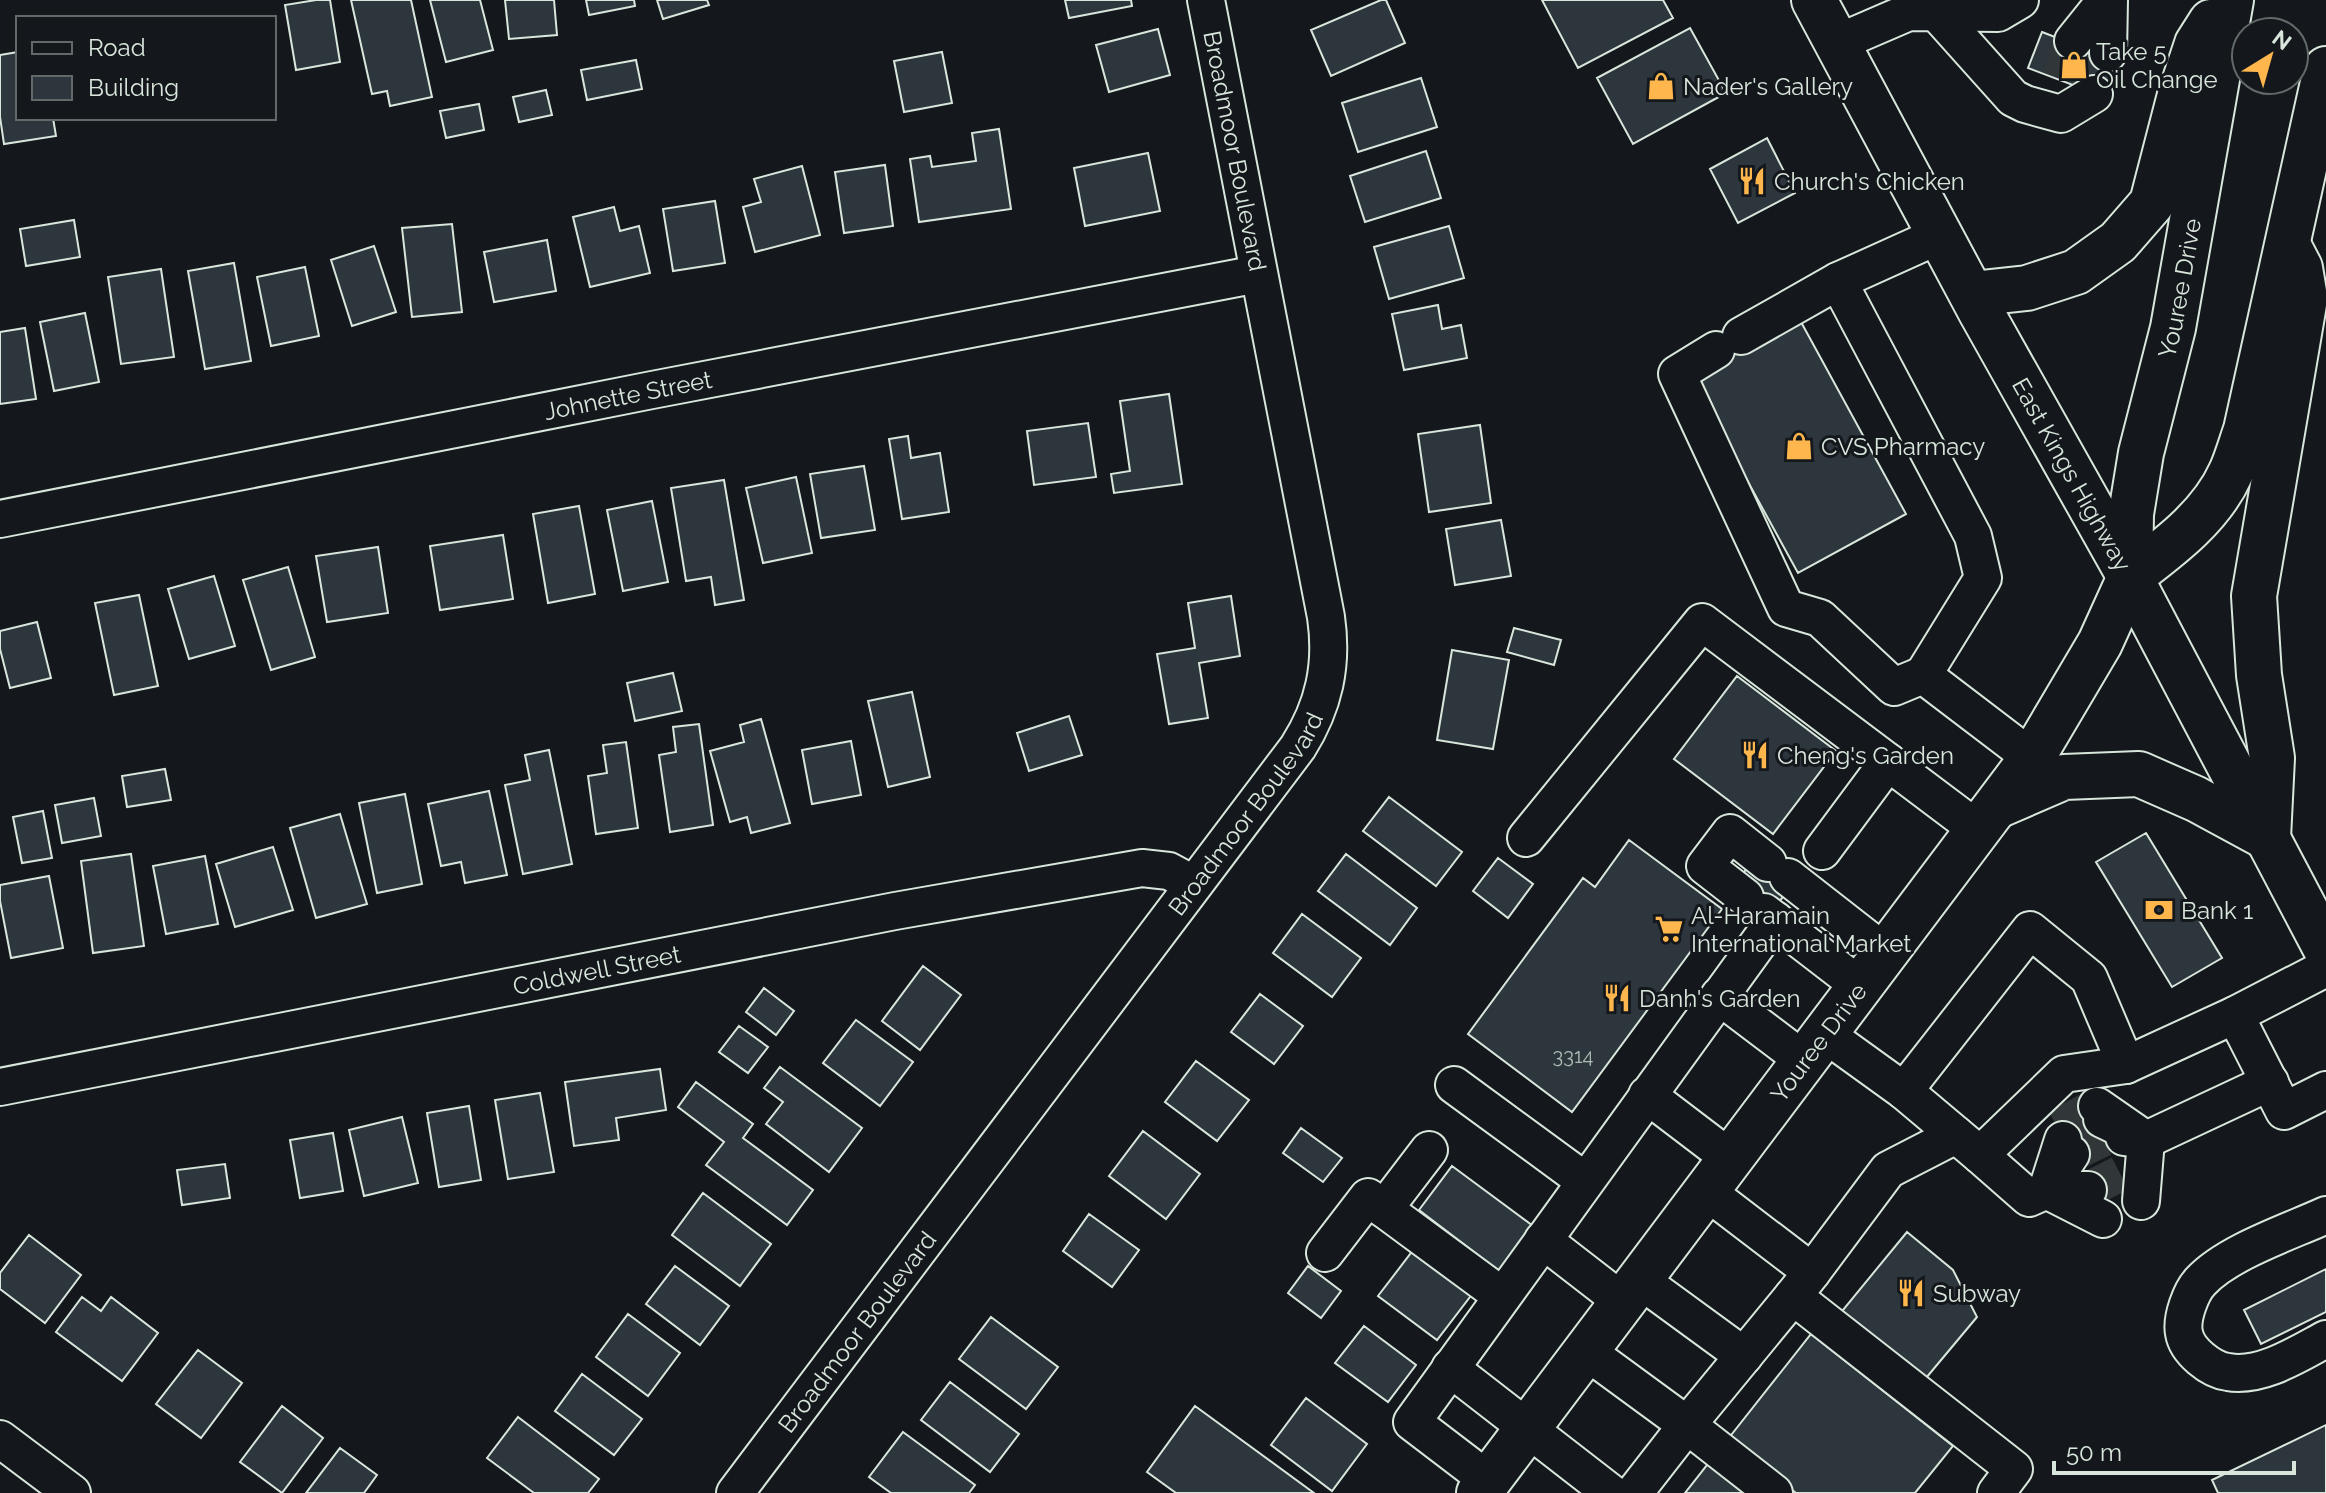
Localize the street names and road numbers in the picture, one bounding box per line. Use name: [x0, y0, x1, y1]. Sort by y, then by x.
street label: Broadmoor Boulevard: [1197, 28, 1273, 274]
street label: Youree Drive: [2151, 216, 2207, 361]
street label: Johnette Street: [541, 364, 714, 426]
street label: East Kings Highway: [2006, 373, 2138, 576]
street label: Broadmoor Boulevard: [1162, 708, 1329, 921]
street label: Coldwell Street: [510, 939, 683, 1000]
street label: Youree Drive: [1764, 977, 1872, 1108]
street label: Broadmoor Boulevard: [771, 1225, 942, 1438]

